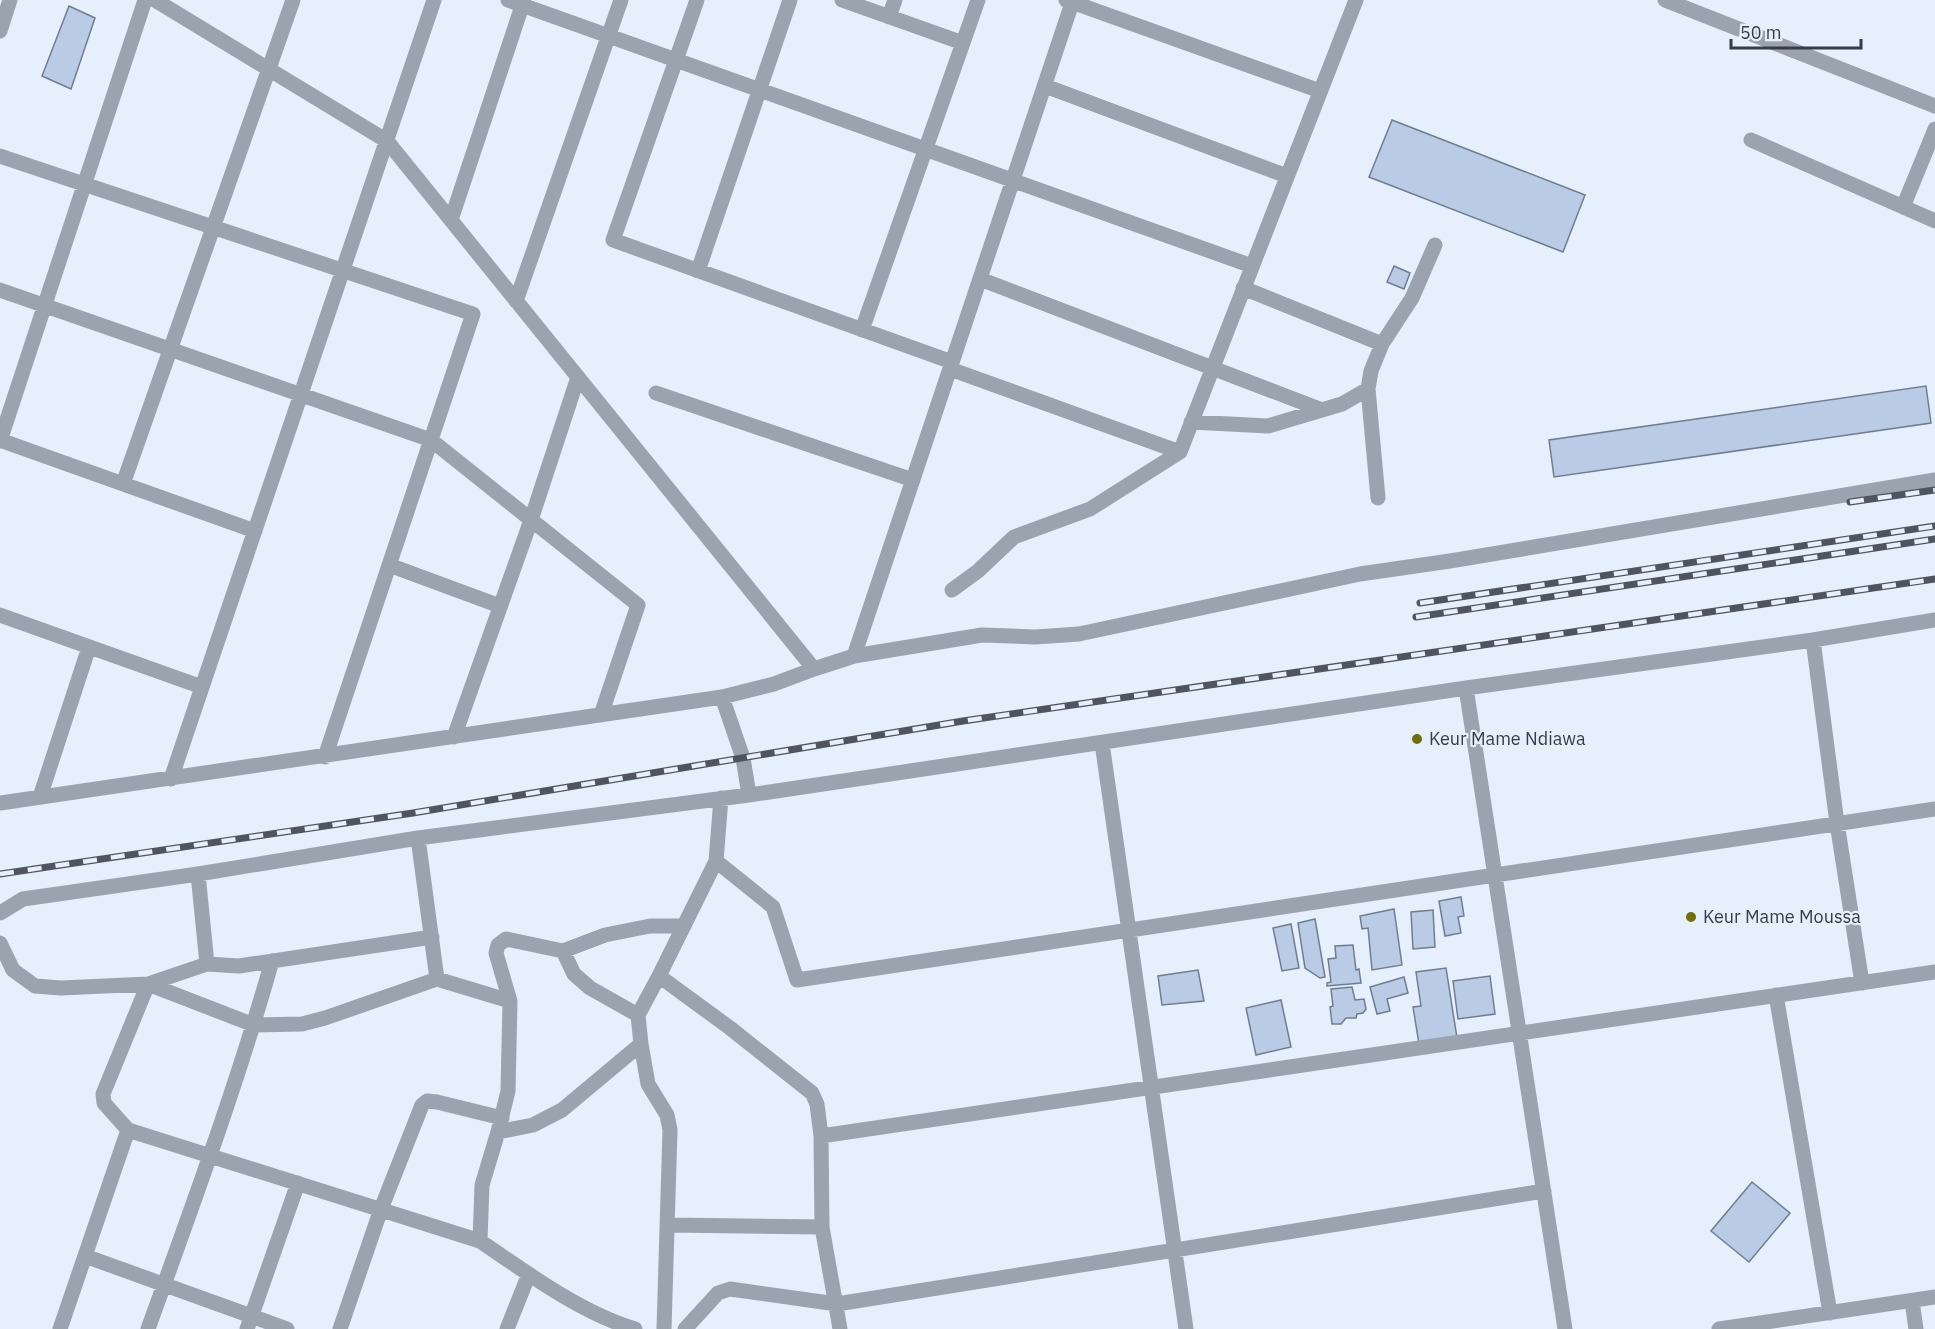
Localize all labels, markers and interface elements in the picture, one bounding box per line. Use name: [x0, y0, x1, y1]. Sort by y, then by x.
scale bar: [1731, 12, 1862, 50]
text: 50 m: [1740, 21, 1782, 44]
place label: Keur Mame Ndiawa: [1429, 727, 1586, 750]
marker: Keur Mame Ndiawa: [1410, 732, 1424, 746]
place label: Keur Mame Moussa: [1703, 905, 1861, 928]
marker: Keur Mame Moussa: [1684, 910, 1698, 924]

